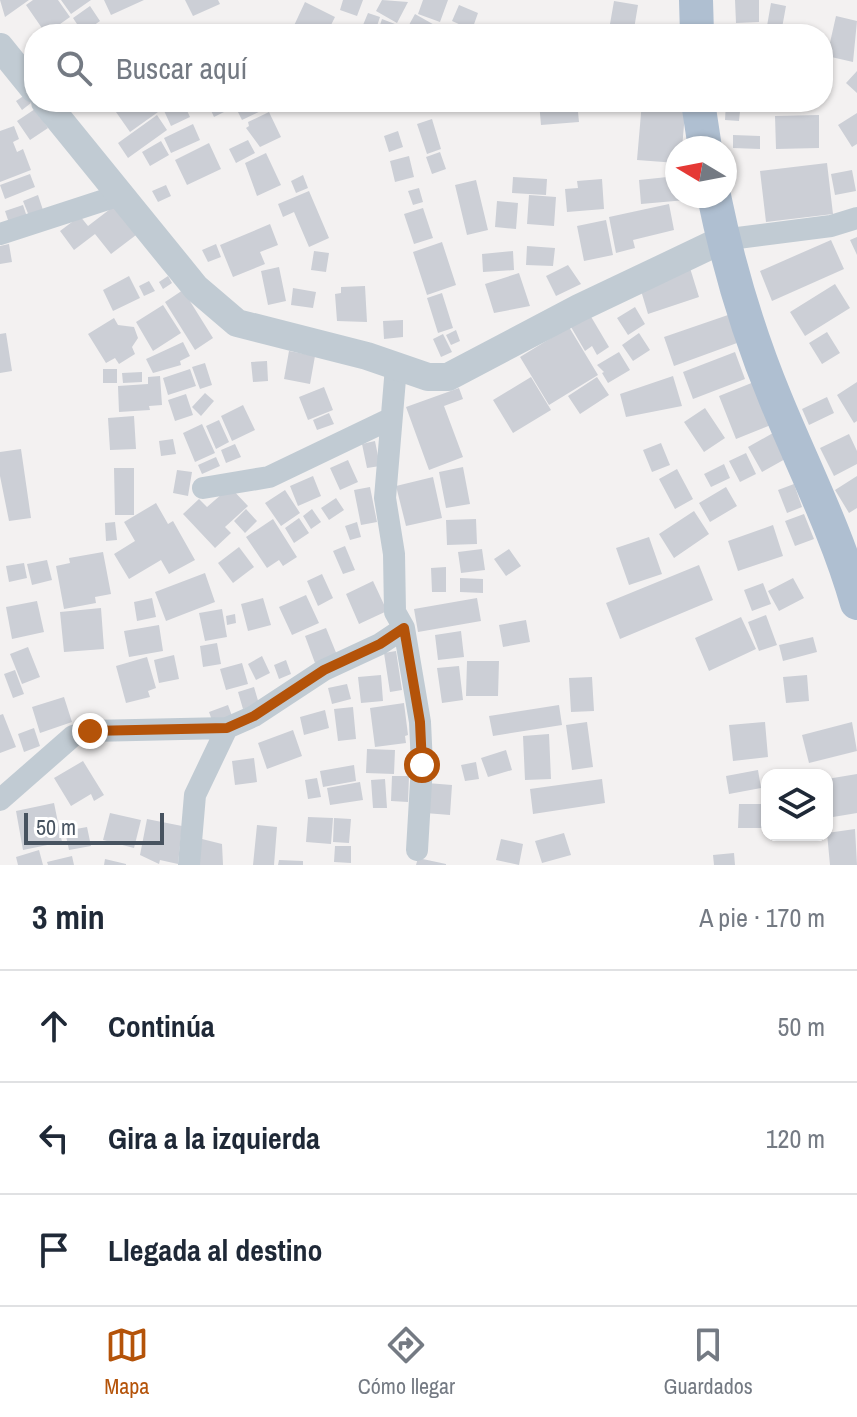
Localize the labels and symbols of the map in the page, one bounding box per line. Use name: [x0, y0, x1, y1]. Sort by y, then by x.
north arrow: [665, 136, 737, 208]
route end: [72, 713, 108, 749]
route start: [404, 747, 440, 783]
scale bar: [24, 809, 164, 845]

